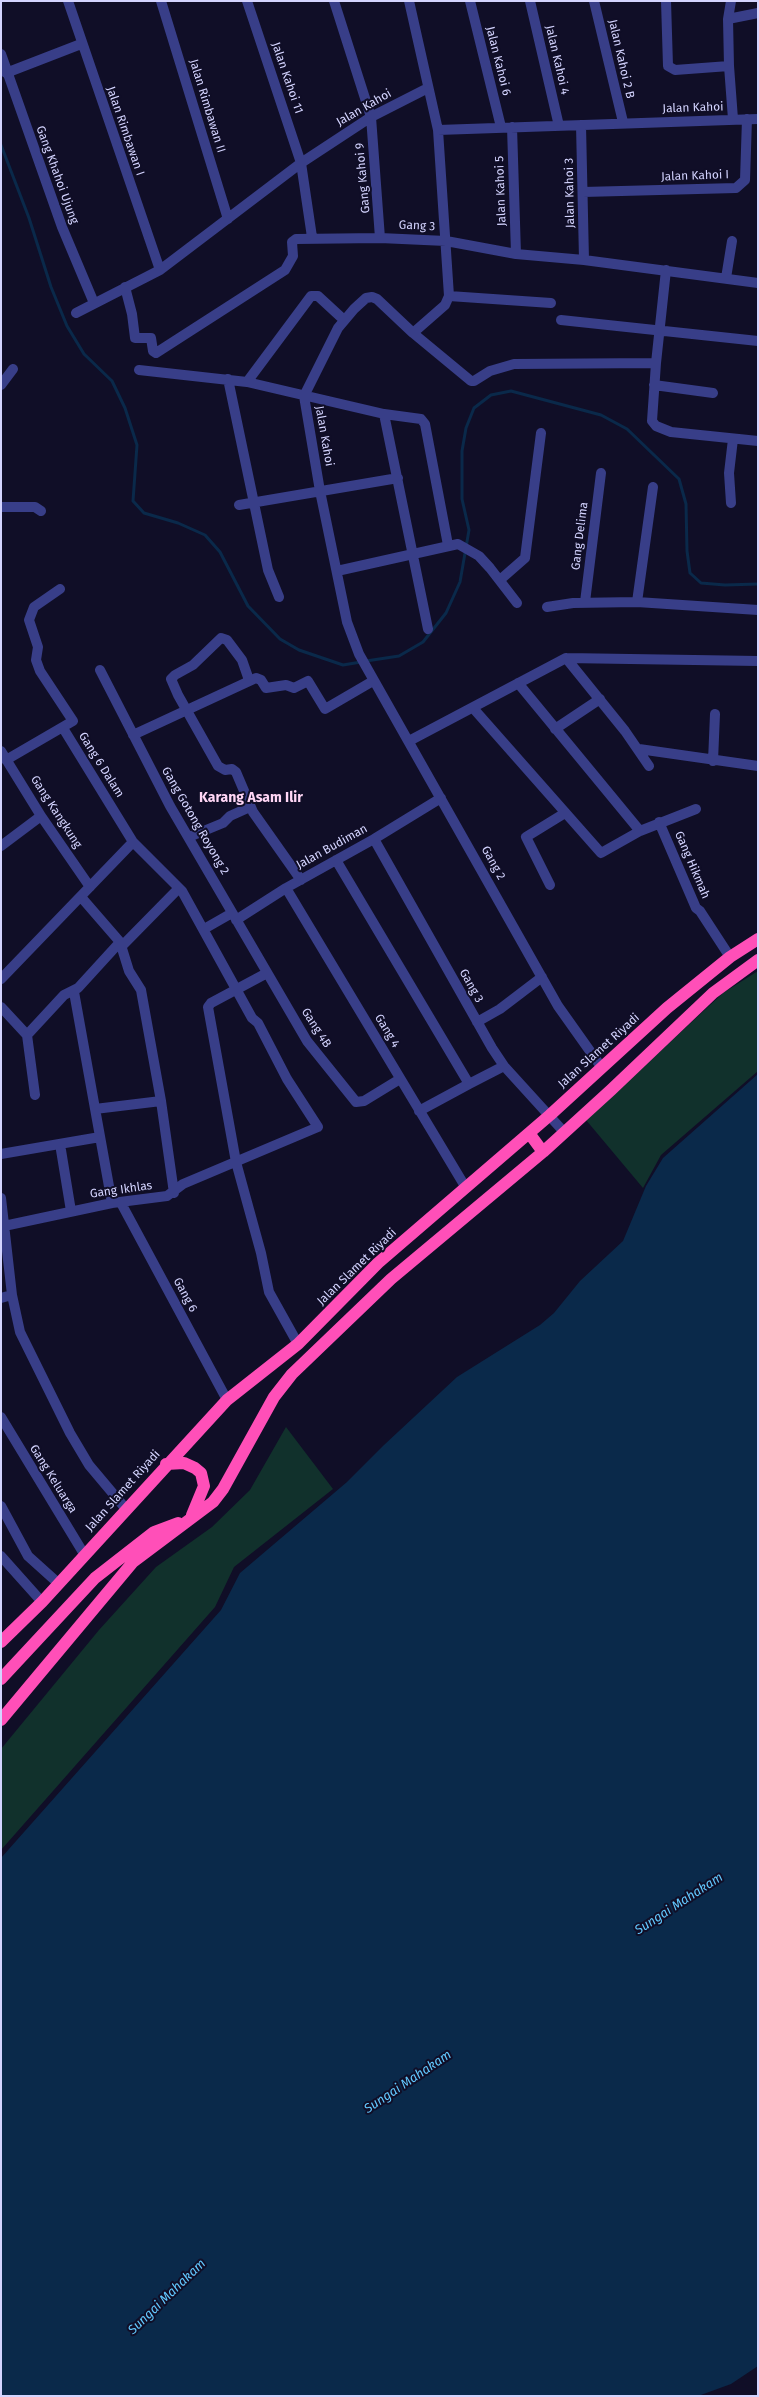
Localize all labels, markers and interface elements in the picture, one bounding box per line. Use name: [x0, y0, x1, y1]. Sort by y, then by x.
street label: Jalan Kahoi 2 B: [605, 18, 637, 100]
street label: Jalan Kahoi 4: [542, 24, 572, 96]
street label: Jalan Kahoi 6: [482, 25, 514, 97]
street label: Jalan Kahoi 11: [268, 40, 306, 116]
street label: Jalan Rimbawan II: [186, 58, 228, 154]
street label: Jalan Rimbawan I: [103, 84, 147, 178]
street label: Jalan Kahoi: [334, 86, 394, 130]
street label: Jalan Kahoi: [662, 100, 724, 116]
street label: Gang Khahoi Ujung: [33, 124, 81, 226]
street label: Gang Kahoi 9: [353, 142, 373, 214]
street label: Jalan Kahoi 5: [493, 156, 509, 226]
street label: Jalan Kahoi 3: [562, 158, 578, 228]
street label: Jalan Kahoi I: [661, 168, 729, 184]
street label: Gang 3: [398, 218, 436, 234]
street label: Jalan Kahoi: [312, 405, 336, 467]
street label: Gang Delima: [569, 501, 591, 571]
street label: Gang 6 Dalam: [75, 730, 127, 800]
street label: Gang Gotong Royong 2: [158, 765, 232, 877]
street label: Gang Kangkung: [27, 773, 85, 851]
district label: Karang Asam Ilir: [199, 790, 303, 806]
street label: Jalan Budiman: [294, 822, 370, 872]
street label: Gang Hikmah: [671, 829, 713, 901]
street label: Gang 2: [478, 844, 508, 882]
street label: Gang 3: [456, 967, 486, 1005]
street label: Gang 4B: [298, 1006, 334, 1050]
street label: Gang 4: [371, 1011, 403, 1051]
street label: Jalan Slamet Riyadi: [555, 1011, 643, 1091]
street label: Gang Ikhlas: [89, 1179, 153, 1201]
street label: Jalan Slamet Riyadi: [314, 1226, 400, 1308]
street label: Gang 6: [170, 1275, 200, 1315]
street label: Gang Keluarga: [26, 1442, 80, 1516]
street label: Jalan Slamet Riyadi: [83, 1447, 163, 1535]
water label: Sungai Mahakam: [632, 1870, 726, 1938]
water label: Sungai Mahakam: [361, 2047, 455, 2117]
water label: Sungai Mahakam: [125, 2256, 209, 2338]

